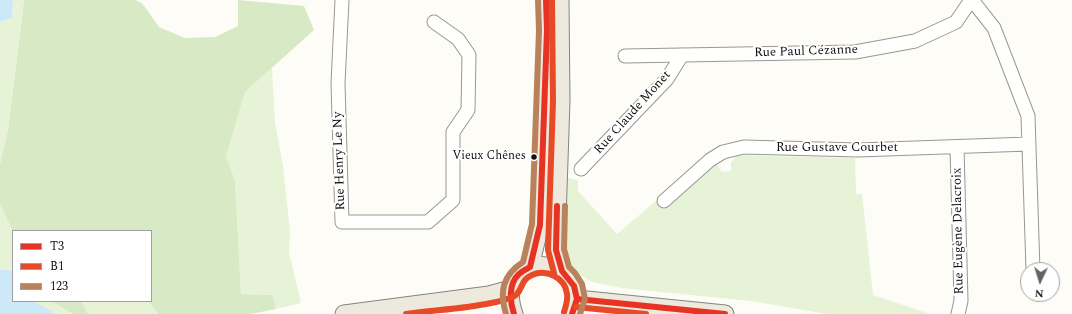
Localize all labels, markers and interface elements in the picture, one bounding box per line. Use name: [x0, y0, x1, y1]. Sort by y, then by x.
street label: Rue Paul Cézanne: [754, 42, 858, 62]
street label: Rue Claude Monet: [591, 68, 675, 158]
street label: Rue Henry Le Ny: [330, 111, 350, 211]
street label: Rue Gustave Courbet: [776, 140, 898, 156]
place label: Vieux Chênes: [452, 150, 526, 164]
marker: Vieux Chênes: [529, 152, 539, 162]
street label: Rue Eugène Delacroix: [950, 167, 968, 295]
legend: [12, 230, 152, 302]
text: T3: [50, 237, 64, 256]
text: B1: [50, 257, 64, 276]
north arrow: [1020, 262, 1060, 302]
text: 123: [50, 277, 68, 296]
text: N: [1034, 285, 1044, 302]

